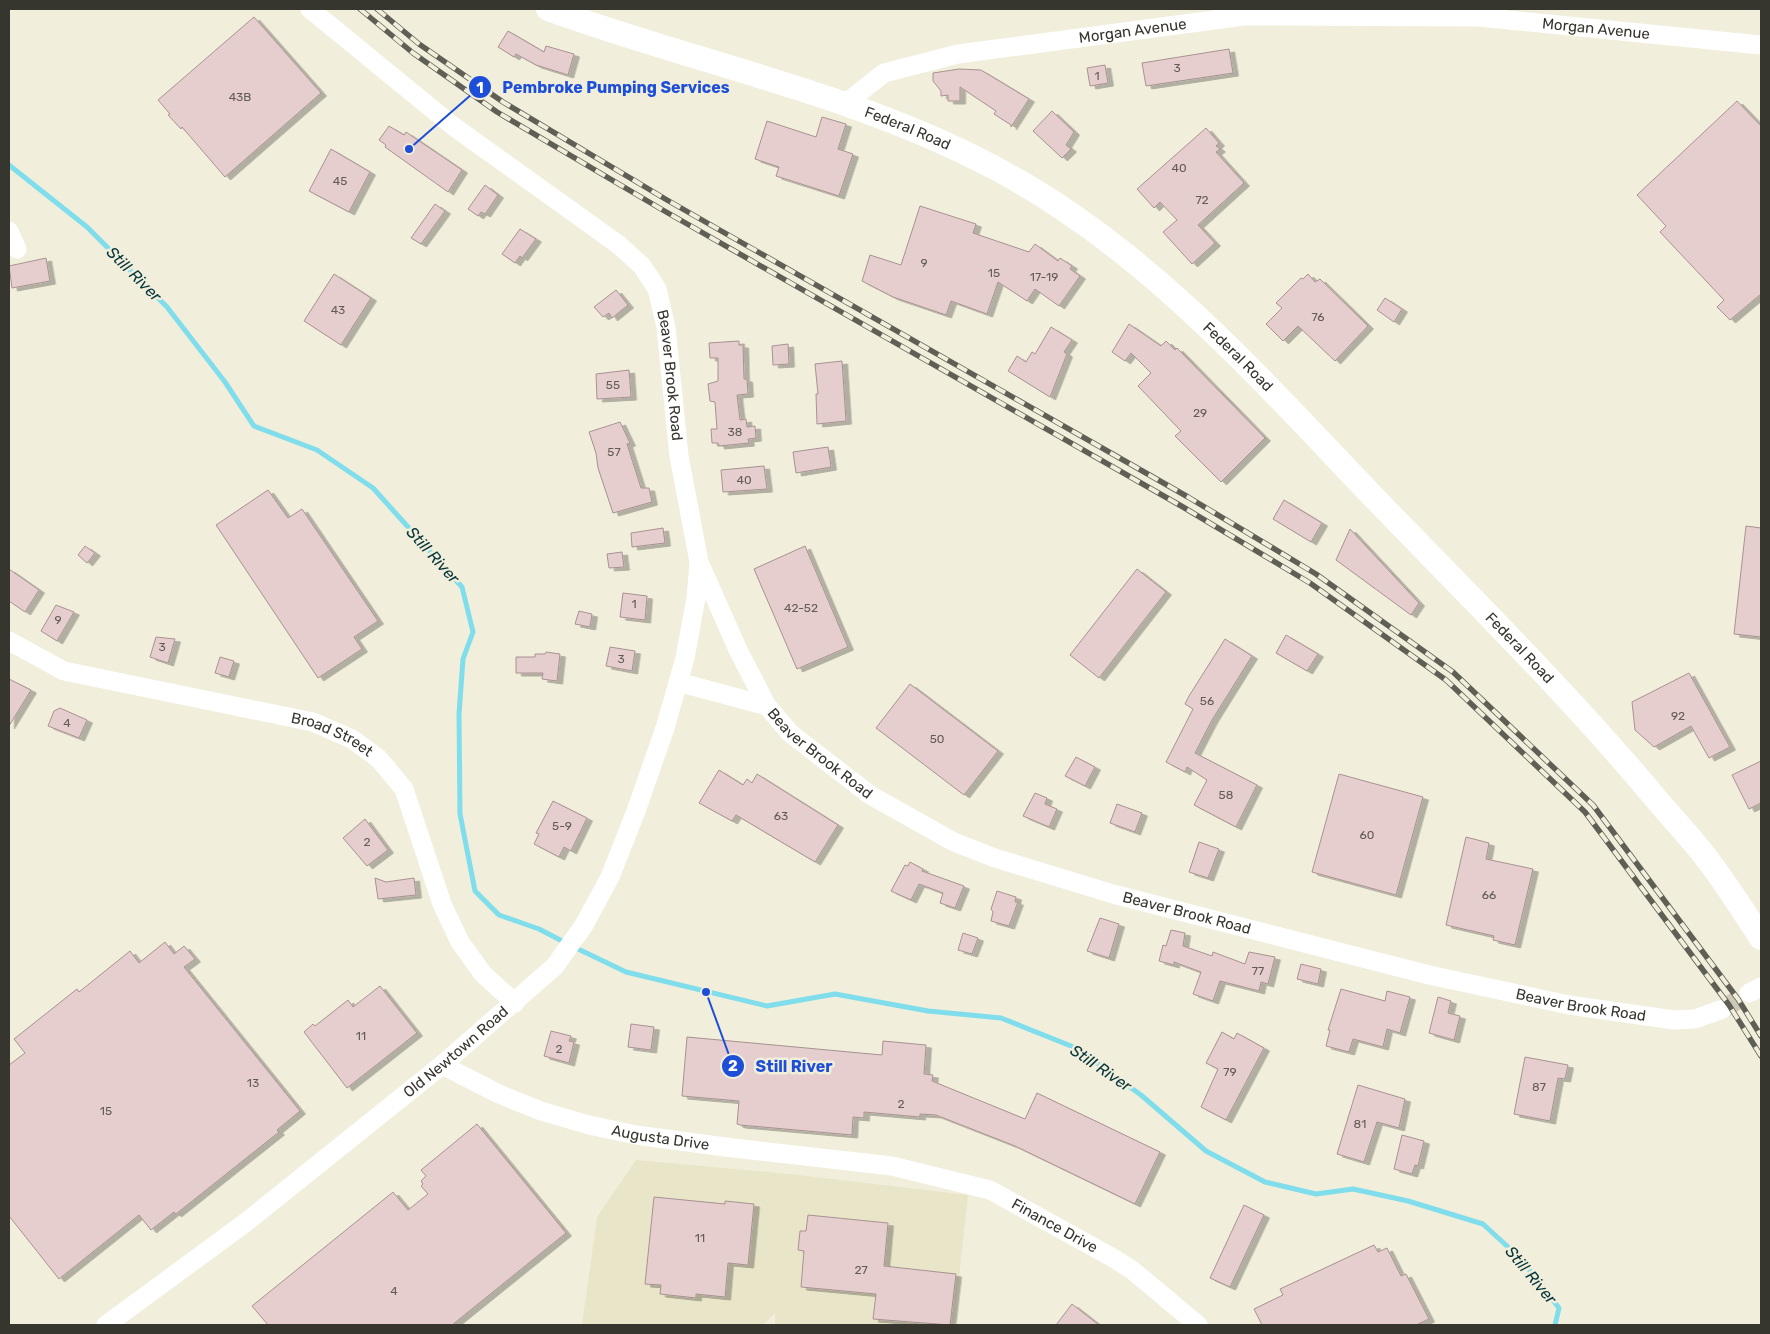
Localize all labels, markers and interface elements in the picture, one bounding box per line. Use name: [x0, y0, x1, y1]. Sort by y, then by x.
street label: Morgan Avenue: [1541, 14, 1651, 43]
street label: Morgan Avenue: [1078, 15, 1188, 47]
house number: 3: [1173, 61, 1181, 75]
house number: 1: [1094, 69, 1100, 83]
callout: Pembroke Pumping Services: [467, 72, 740, 103]
text: Pembroke Pumping Services: [502, 78, 730, 97]
text: 1: [476, 79, 484, 97]
house number: 43B: [229, 90, 251, 104]
street label: Federal Road: [862, 103, 953, 154]
house number: 40: [1171, 161, 1187, 175]
house number: 45: [333, 174, 347, 188]
house number: 72: [1195, 193, 1209, 207]
water label: Still River: [103, 243, 166, 306]
house number: 9: [920, 256, 928, 270]
house number: 15: [988, 266, 1000, 280]
house number: 17-19: [1030, 270, 1058, 284]
house number: 43: [331, 303, 345, 317]
street label: Beaver Brook Road: [653, 308, 686, 442]
house number: 76: [1311, 310, 1325, 324]
street label: Federal Road: [1199, 318, 1277, 395]
house number: 55: [606, 378, 620, 392]
house number: 29: [1193, 406, 1207, 420]
house number: 38: [728, 425, 742, 439]
house number: 57: [607, 445, 621, 459]
house number: 40: [736, 473, 752, 487]
water label: Still River: [403, 523, 464, 588]
house number: 1: [631, 597, 637, 611]
house number: 42-52: [784, 601, 818, 615]
street label: Federal Road: [1482, 609, 1558, 687]
house number: 9: [54, 613, 62, 627]
house number: 3: [158, 640, 166, 654]
house number: 3: [617, 652, 625, 666]
house number: 56: [1200, 694, 1214, 708]
street label: Beaver Brook Road: [764, 704, 876, 803]
street label: Broad Street: [290, 709, 377, 761]
house number: 92: [1671, 709, 1685, 723]
house number: 4: [63, 716, 71, 730]
house number: 50: [930, 732, 944, 746]
house number: 58: [1219, 788, 1233, 802]
house number: 63: [774, 809, 788, 823]
house number: 5-9: [552, 819, 572, 833]
house number: 60: [1360, 828, 1374, 842]
house number: 2: [363, 835, 371, 849]
street label: Beaver Brook Road: [1121, 888, 1253, 938]
house number: 66: [1482, 888, 1496, 902]
house number: 77: [1252, 964, 1264, 978]
street label: Beaver Brook Road: [1514, 985, 1647, 1025]
street label: Old Newtown Road: [400, 1002, 512, 1101]
house number: 11: [356, 1029, 366, 1043]
water label: Still River: [1067, 1041, 1136, 1096]
house number: 2: [555, 1042, 563, 1056]
callout: Still River: [721, 1050, 843, 1081]
text: 2: [728, 1057, 738, 1075]
text: Still River: [756, 1057, 833, 1076]
house number: 79: [1223, 1065, 1237, 1079]
house number: 13: [247, 1076, 259, 1090]
house number: 87: [1532, 1080, 1546, 1094]
house number: 2: [897, 1097, 905, 1111]
house number: 15: [100, 1104, 112, 1118]
house number: 81: [1354, 1117, 1366, 1131]
street label: Augusta Drive: [610, 1121, 711, 1154]
street label: Finance Drive: [1009, 1195, 1101, 1257]
house number: 11: [695, 1231, 705, 1245]
water label: Still River: [1501, 1242, 1561, 1308]
house number: 27: [854, 1263, 868, 1277]
house number: 4: [390, 1284, 398, 1298]

